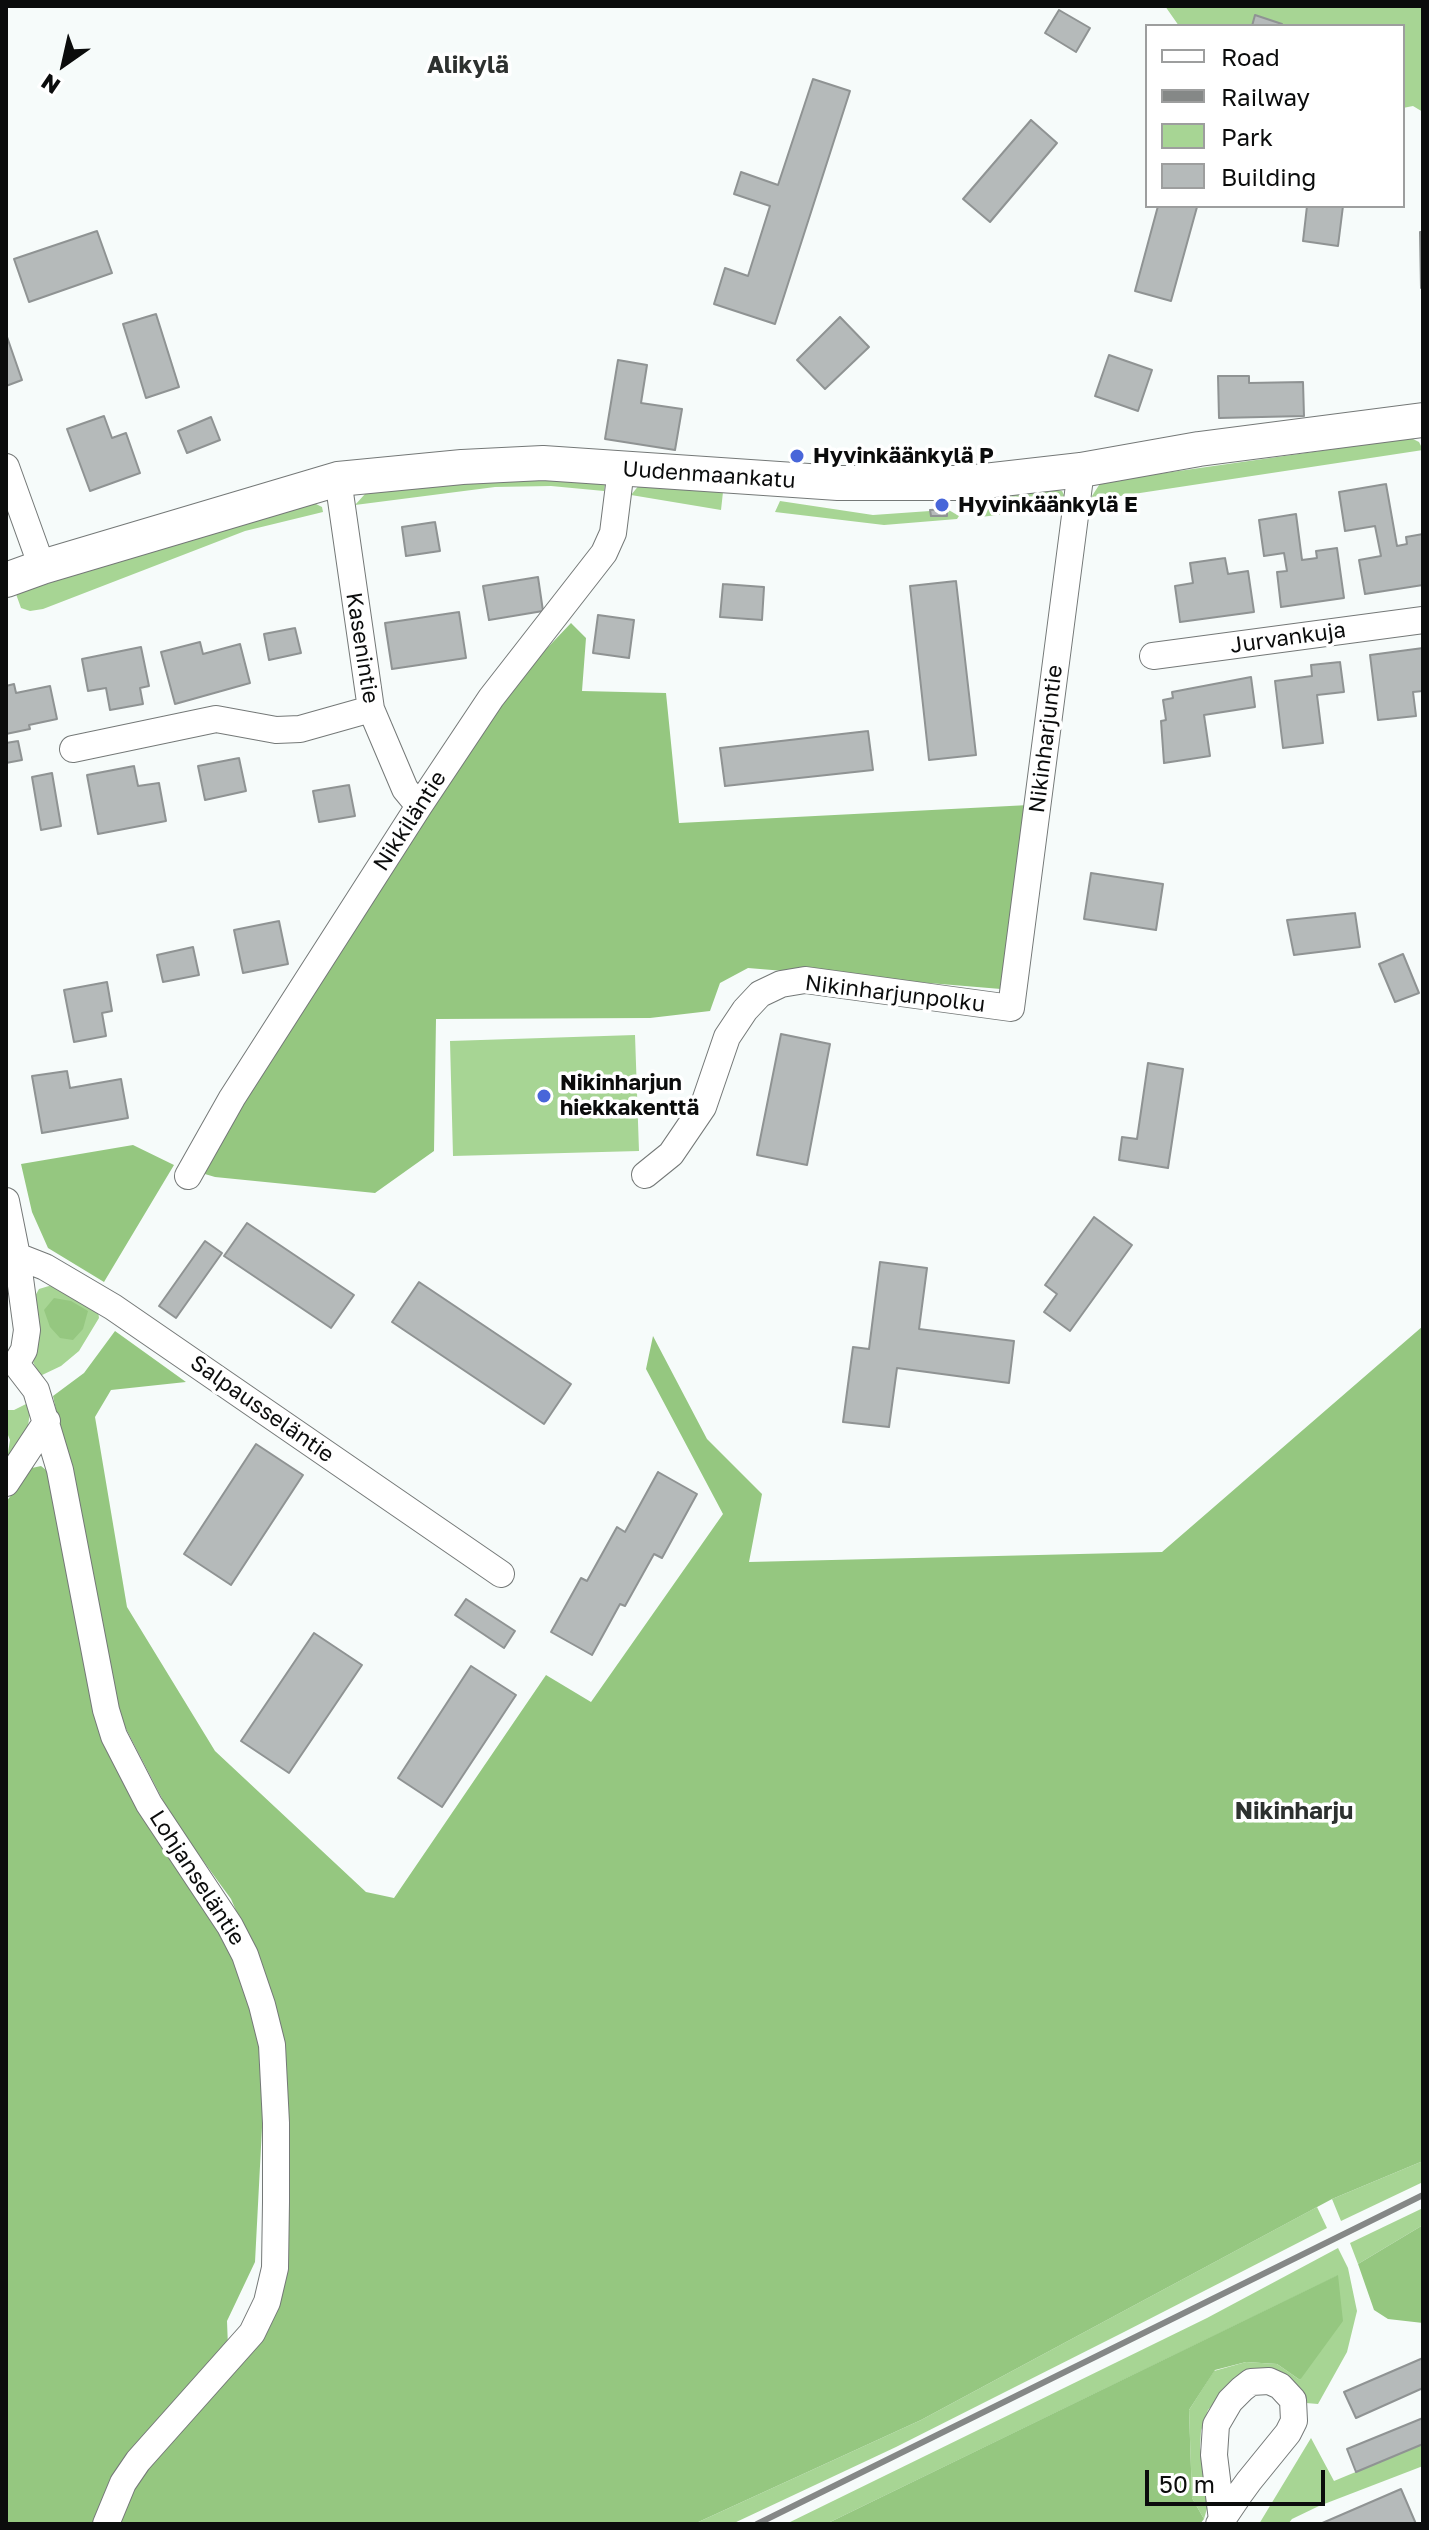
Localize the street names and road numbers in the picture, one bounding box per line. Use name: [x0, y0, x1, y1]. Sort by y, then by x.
street label: Uudenmaankatu: [622, 456, 796, 494]
street label: Kasenintie: [340, 591, 384, 705]
street label: Jurvankuja: [1229, 617, 1347, 659]
street label: Nikinharjuntie: [1024, 663, 1068, 815]
street label: Nikkiläntie: [368, 766, 452, 876]
street label: Nikinharjunpolku: [803, 970, 987, 1018]
street label: Salpausseläntie: [185, 1350, 339, 1468]
street label: Lohjanseläntie: [144, 1806, 250, 1950]

